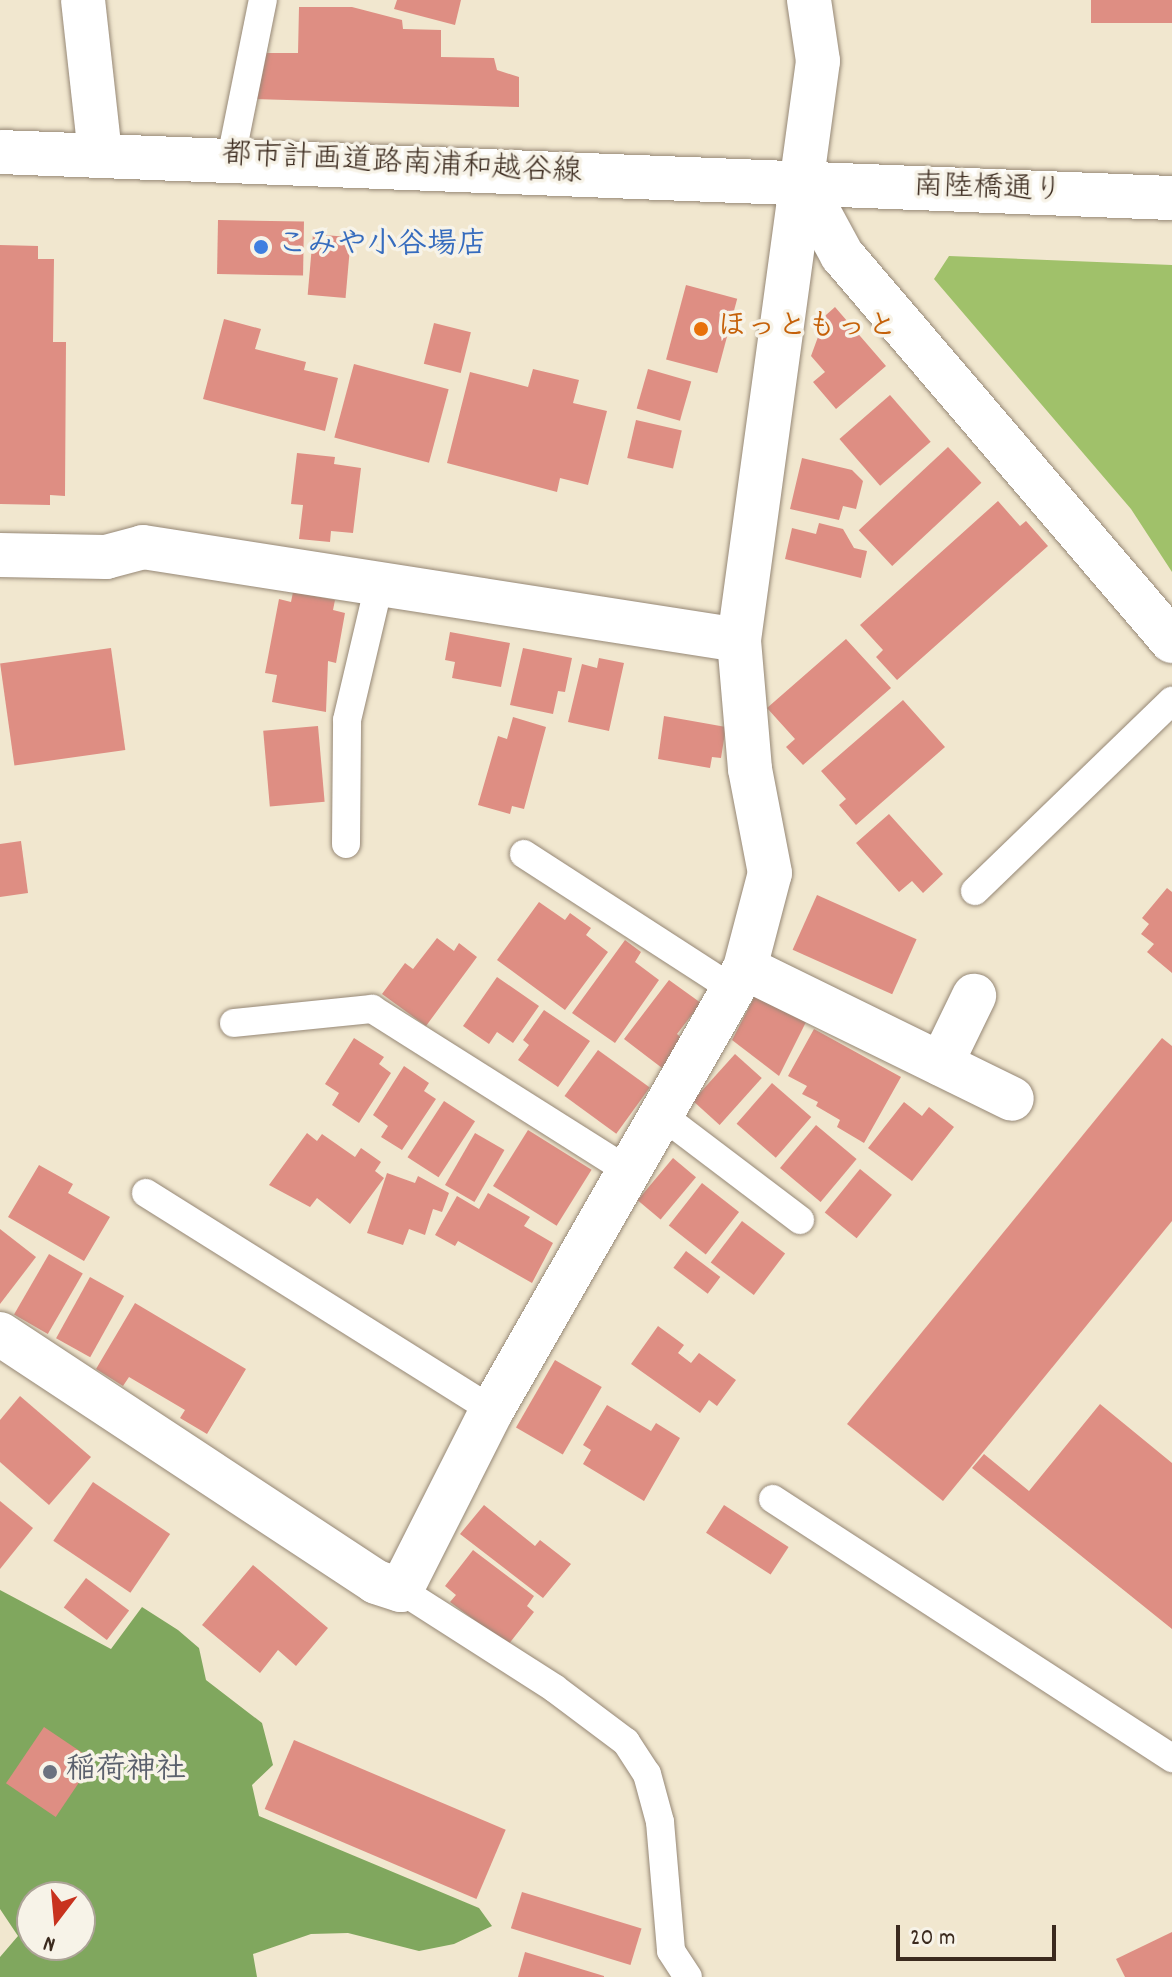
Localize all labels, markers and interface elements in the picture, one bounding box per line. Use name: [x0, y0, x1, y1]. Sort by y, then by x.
street label: 都市計画道路南浦和越谷線: [221, 139, 583, 193]
street label: 南陸橋通り: [912, 170, 1064, 212]
place label: こみや小谷場店: [277, 229, 487, 265]
marker: こみや小谷場店: [252, 238, 270, 256]
place label: ほっともっと: [717, 311, 897, 347]
marker: ほっともっと: [692, 320, 710, 338]
place label: 稲荷神社: [66, 1754, 186, 1790]
marker: 稲荷神社: [41, 1763, 59, 1781]
north arrow: [16, 1881, 96, 1961]
scale bar: [900, 1909, 1060, 1959]
text: 20 m: [910, 1922, 956, 1956]
text: N: [40, 1926, 59, 1959]

